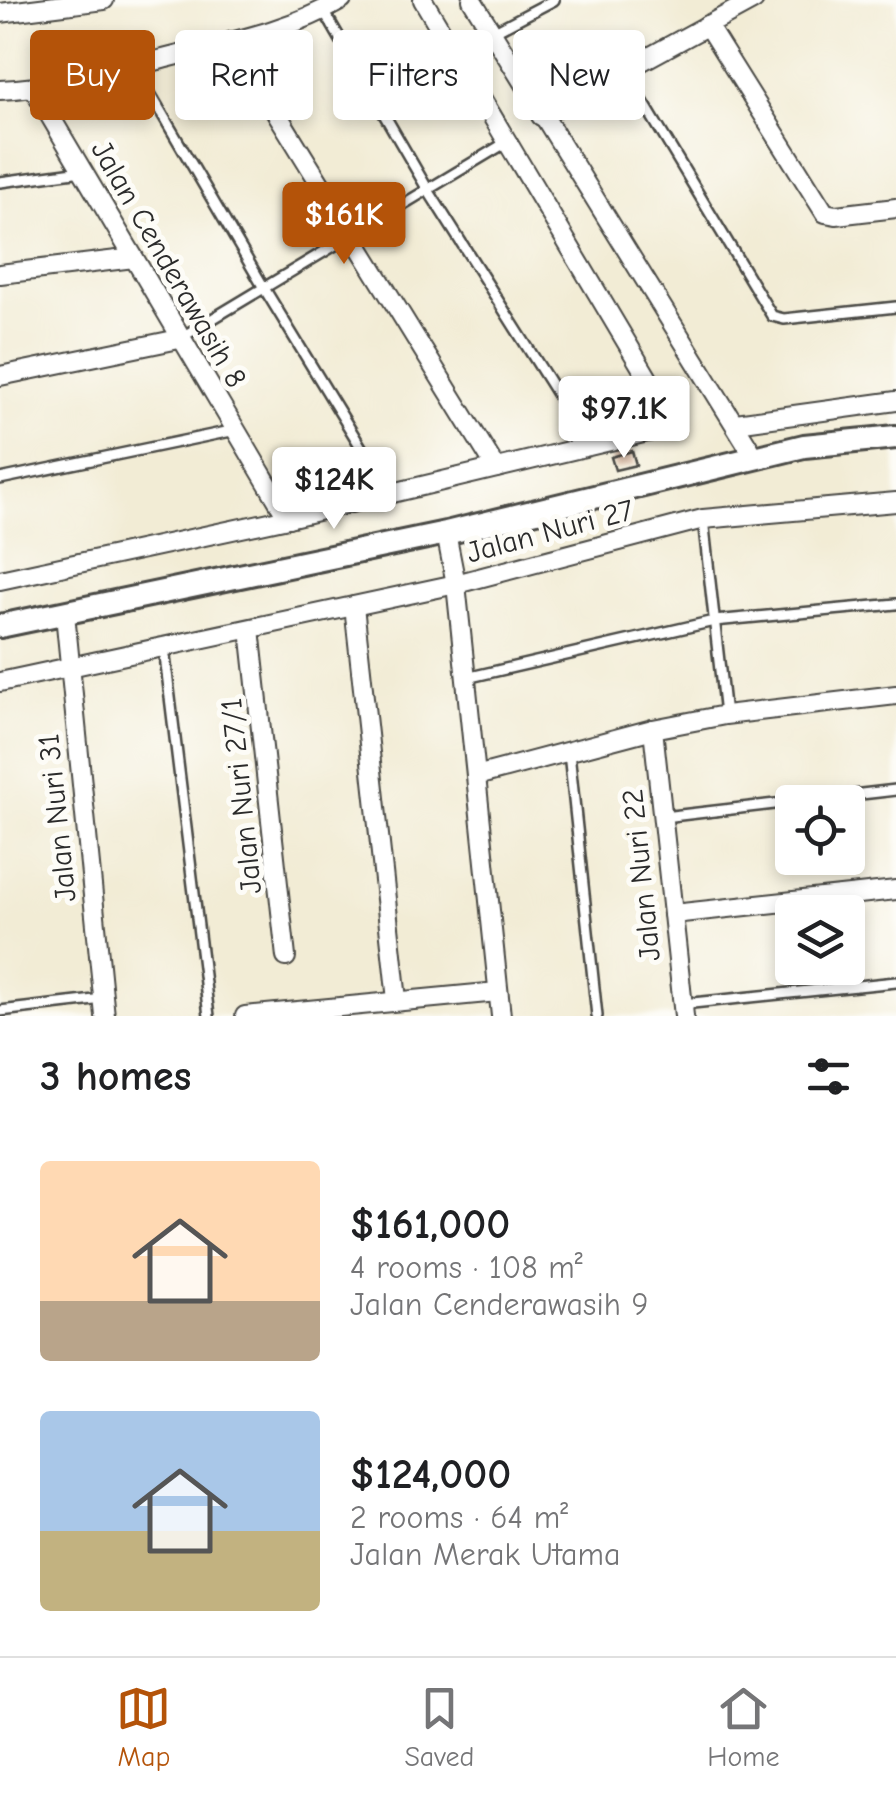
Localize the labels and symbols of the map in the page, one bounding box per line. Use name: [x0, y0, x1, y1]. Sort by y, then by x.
street label: Jalan Cenderawasih 8: [84, 135, 254, 394]
pin: $161K: [274, 182, 414, 267]
pin: $97.1K: [543, 376, 705, 461]
pin: $124K: [264, 447, 404, 532]
street label: Jalan Nuri 27: [463, 492, 637, 571]
street label: Jalan Nuri 27/1: [214, 696, 269, 895]
street label: Jalan Nuri 31: [31, 732, 84, 904]
street label: Jalan Nuri 22: [615, 787, 668, 963]

